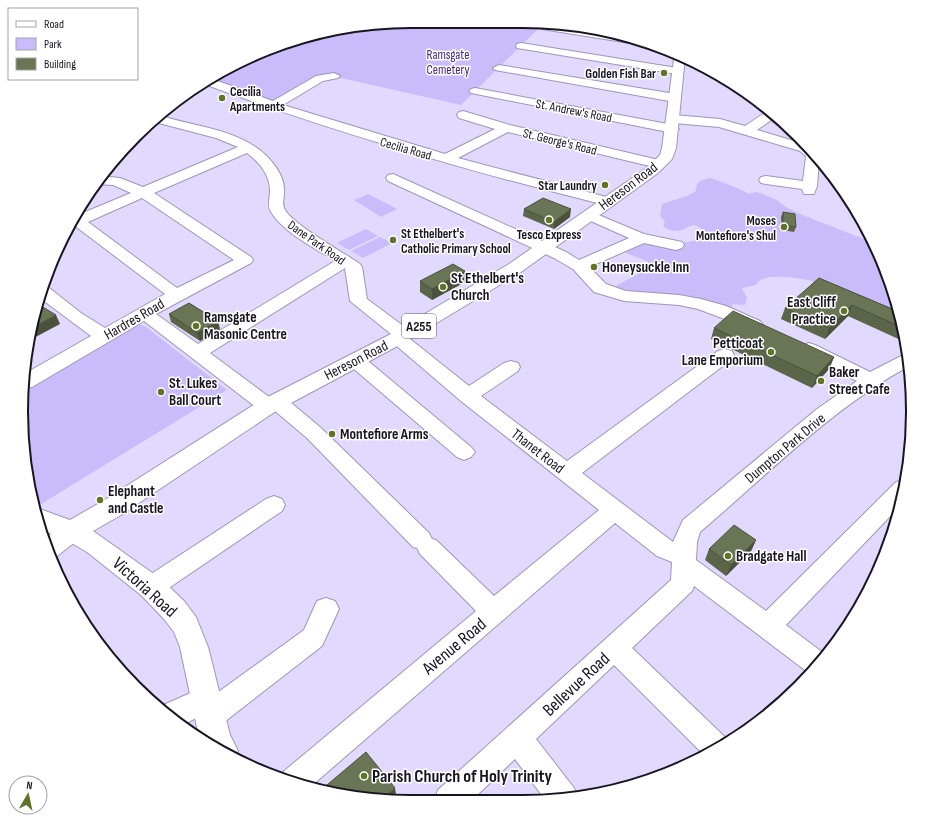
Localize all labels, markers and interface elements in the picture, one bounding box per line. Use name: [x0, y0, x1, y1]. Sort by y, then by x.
legend: [8, 8, 138, 80]
text: Road: [44, 17, 64, 32]
text: Park: [44, 37, 62, 52]
park label: Ramsgate Cemetery: [427, 47, 469, 78]
text: Building: [44, 57, 76, 72]
place label: Golden Fish Bar: [585, 66, 656, 82]
marker: Golden Fish Bar: [659, 68, 669, 78]
place label: Cecilia Apartments: [229, 84, 285, 115]
marker: Cecilia Apartments: [217, 93, 227, 103]
street label: St. Andrew's Road: [534, 96, 613, 126]
street label: St. George's Road: [521, 125, 598, 159]
street label: Cecilia Road: [378, 134, 433, 164]
street label: Hereson Road: [595, 158, 662, 215]
place label: Star Laundry: [538, 178, 598, 194]
marker: Star Laundry: [600, 180, 610, 190]
place label: Moses Montefiore's Shul: [696, 213, 776, 244]
marker: Tesco Express: [544, 215, 554, 225]
street label: Dane Park Road: [284, 217, 348, 269]
marker: Moses Montefiore's Shul: [779, 222, 789, 232]
place label: St Ethelbert's Catholic Primary School: [401, 226, 511, 257]
place label: Tesco Express: [517, 227, 581, 243]
marker: St Ethelbert's Catholic Primary School: [388, 235, 398, 245]
place label: Honeysuckle Inn: [602, 258, 689, 277]
marker: Honeysuckle Inn: [589, 262, 599, 272]
place label: St Ethelbert's Church: [451, 269, 524, 305]
marker: St Ethelbert's Church: [438, 282, 448, 292]
place label: East Cliff Practice: [787, 293, 837, 329]
street label: Hardres Road: [101, 295, 168, 344]
marker: East Cliff Practice: [839, 306, 849, 316]
place label: Ramsgate Masonic Centre: [204, 308, 287, 344]
road number: A255: [402, 314, 436, 338]
marker: Ramsgate Masonic Centre: [191, 321, 201, 331]
place label: Petticoat Lane Emporium: [682, 334, 763, 370]
street label: Hereson Road: [321, 336, 391, 385]
marker: Petticoat Lane Emporium: [766, 347, 776, 357]
place label: Baker Street Cafe: [829, 363, 890, 399]
place label: St. Lukes Ball Court: [169, 374, 221, 410]
marker: Baker Street Cafe: [816, 376, 826, 386]
marker: St. Lukes Ball Court: [156, 387, 166, 397]
street label: Dumpton Park Drive: [741, 409, 830, 488]
place label: Montefiore Arms: [340, 425, 429, 444]
street label: Thanet Road: [507, 425, 568, 478]
marker: Montefiore Arms: [327, 429, 337, 439]
place label: Elephant and Castle: [108, 482, 164, 518]
marker: Elephant and Castle: [95, 495, 105, 505]
place label: Bradgate Hall: [736, 547, 806, 566]
marker: Bradgate Hall: [723, 551, 733, 561]
street label: Victoria Road: [108, 553, 181, 622]
street label: Avenue Road: [417, 614, 491, 680]
street label: Bellevue Road: [539, 648, 614, 721]
place label: Parish Church of Holy Trinity: [372, 766, 553, 787]
marker: Parish Church of Holy Trinity: [359, 771, 369, 781]
north arrow: [8, 775, 48, 815]
text: N: [26, 779, 34, 793]

